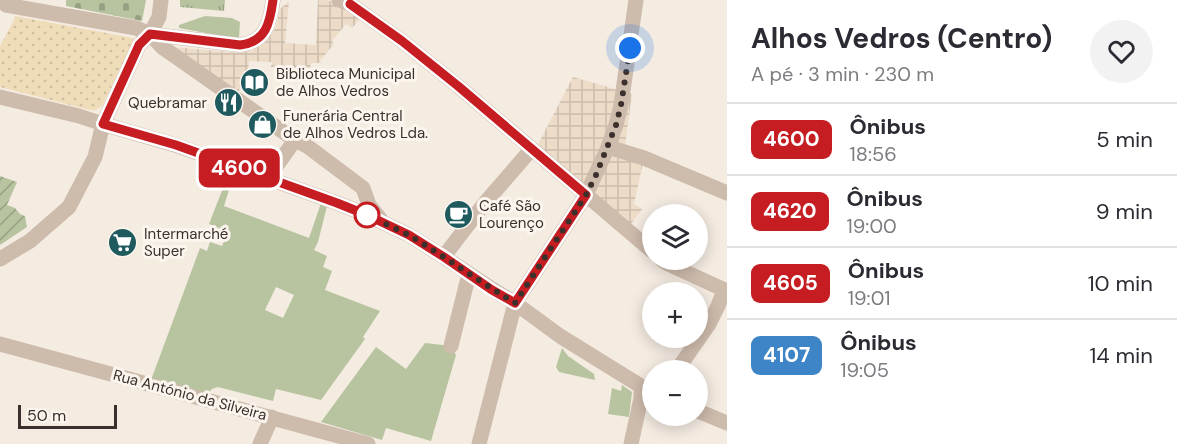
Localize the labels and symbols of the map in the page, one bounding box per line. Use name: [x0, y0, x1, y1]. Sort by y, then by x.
your location: [615, 33, 645, 63]
place label: Biblioteca Municipal de Alhos Vedros: [276, 64, 415, 101]
library icon: Biblioteca Municipal de Alhos Vedros: [239, 67, 271, 99]
restaurant icon: Quebramar: [212, 87, 244, 119]
place label: Quebramar: [128, 93, 207, 113]
place label: Funerária Central de Alhos Vedros Lda.: [283, 106, 428, 143]
shop icon: Funerária Central de Alhos Vedros Lda.: [246, 109, 278, 141]
line badge: 4600: [197, 148, 281, 188]
place label: Café São Lourenço: [479, 196, 544, 233]
cafe icon: Café São Lourenço: [442, 199, 474, 231]
unlabelled marker: [354, 202, 380, 228]
place label: Intermarché Super: [144, 224, 228, 261]
supermarket icon: Intermarché Super: [107, 227, 139, 259]
street label: Rua António da Silveira: [111, 365, 269, 425]
scale bar: [18, 402, 117, 430]

